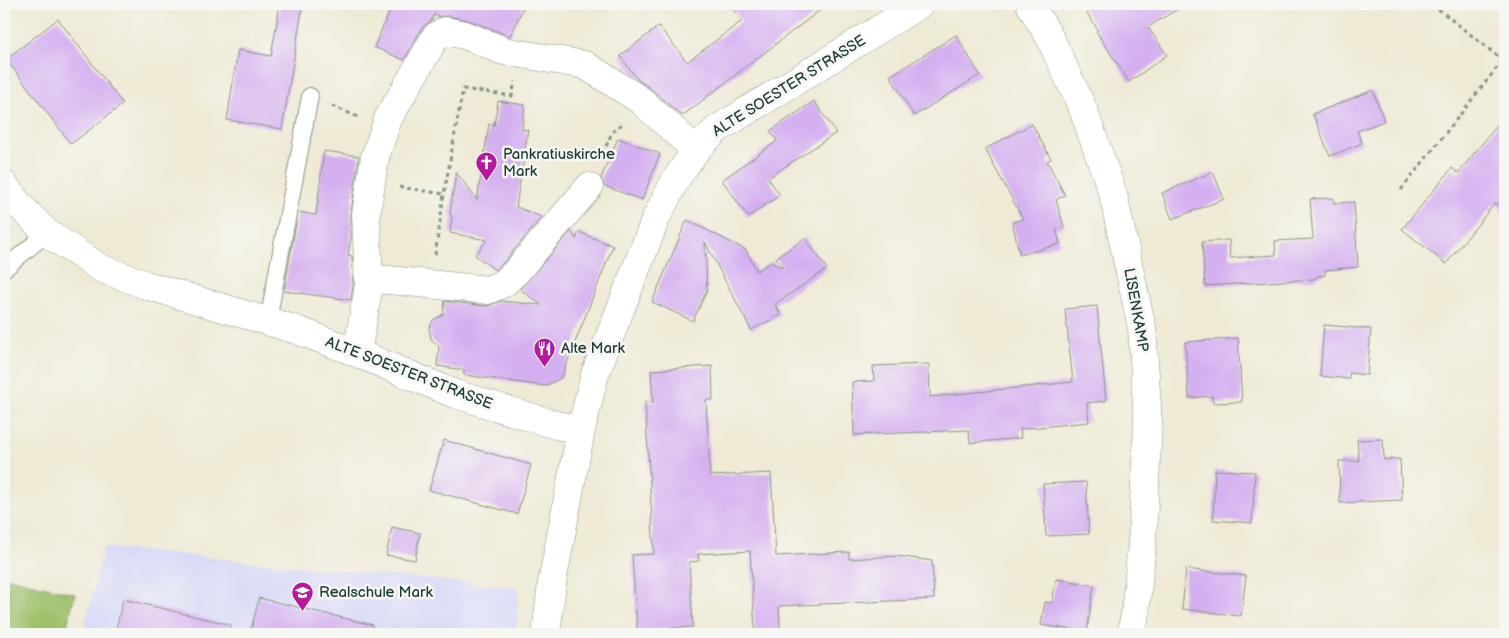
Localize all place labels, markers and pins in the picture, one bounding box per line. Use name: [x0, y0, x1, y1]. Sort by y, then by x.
place label: Pankratiuskirche Mark: [503, 145, 615, 181]
church icon: Pankratiuskirche Mark: [475, 151, 499, 182]
restaurant icon: Alte Mark: [533, 336, 557, 367]
place label: Alte Mark: [561, 339, 625, 358]
school or university icon: Realschule Mark: [291, 580, 315, 611]
place label: Realschule Mark: [319, 583, 433, 602]

